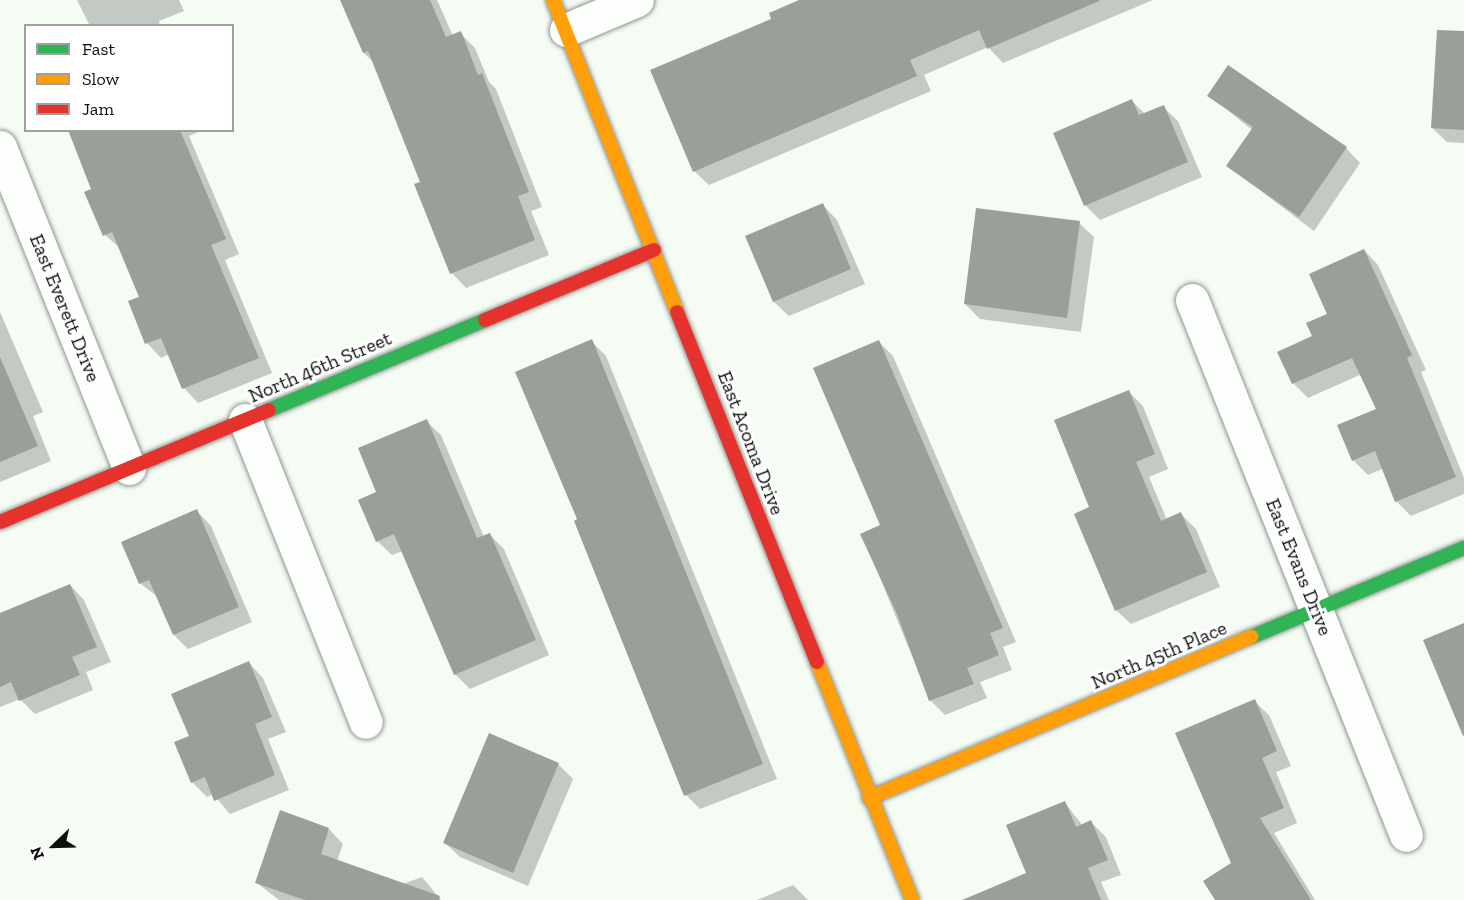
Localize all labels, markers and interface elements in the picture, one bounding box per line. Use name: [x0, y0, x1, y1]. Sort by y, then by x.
legend: [24, 24, 234, 132]
text: Fast: [82, 38, 115, 60]
text: Slow: [82, 68, 119, 90]
text: Jam: [82, 98, 114, 120]
street label: East Everett Drive: [24, 231, 106, 385]
street label: North 46th Street: [245, 326, 395, 408]
street label: East Acoma Drive: [712, 367, 790, 519]
street label: East Evans Drive: [1261, 495, 1337, 639]
street label: North 45th Place: [1087, 616, 1231, 694]
north arrow: [24, 816, 84, 876]
text: N: [26, 844, 48, 863]

